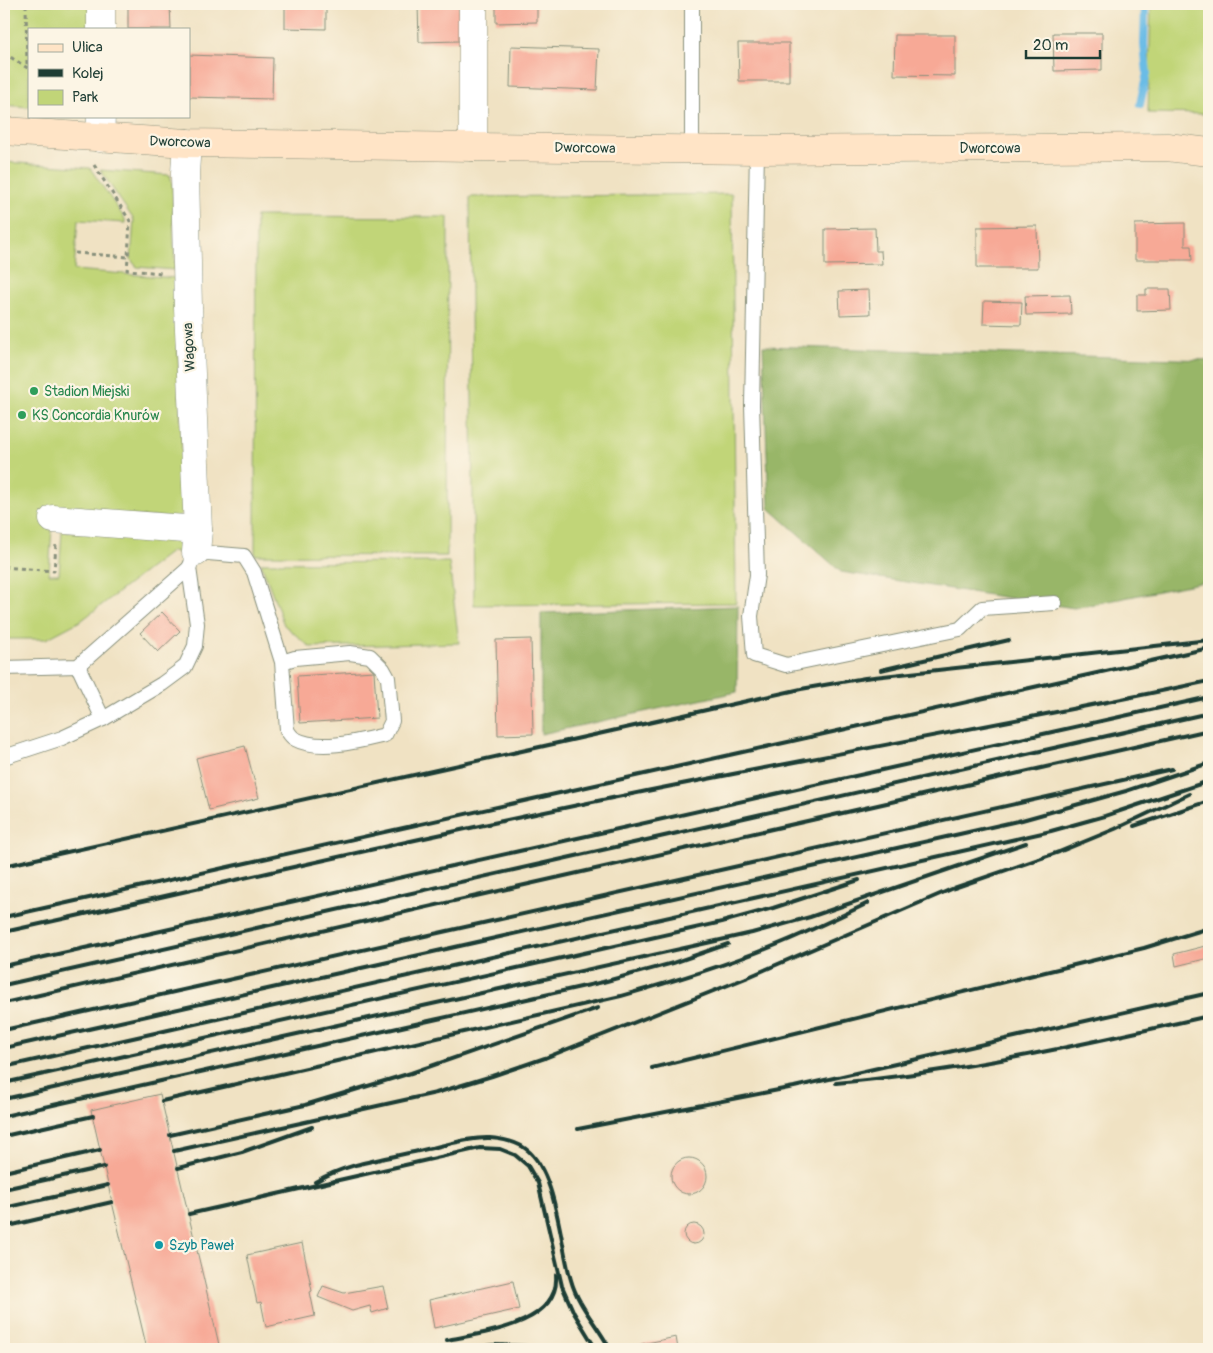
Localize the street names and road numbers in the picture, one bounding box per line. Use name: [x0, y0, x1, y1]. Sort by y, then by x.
street label: Dworcowa: [149, 132, 211, 152]
street label: Dworcowa: [554, 139, 616, 157]
street label: Dworcowa: [959, 140, 1021, 157]
street label: Wagowa: [179, 322, 199, 372]

